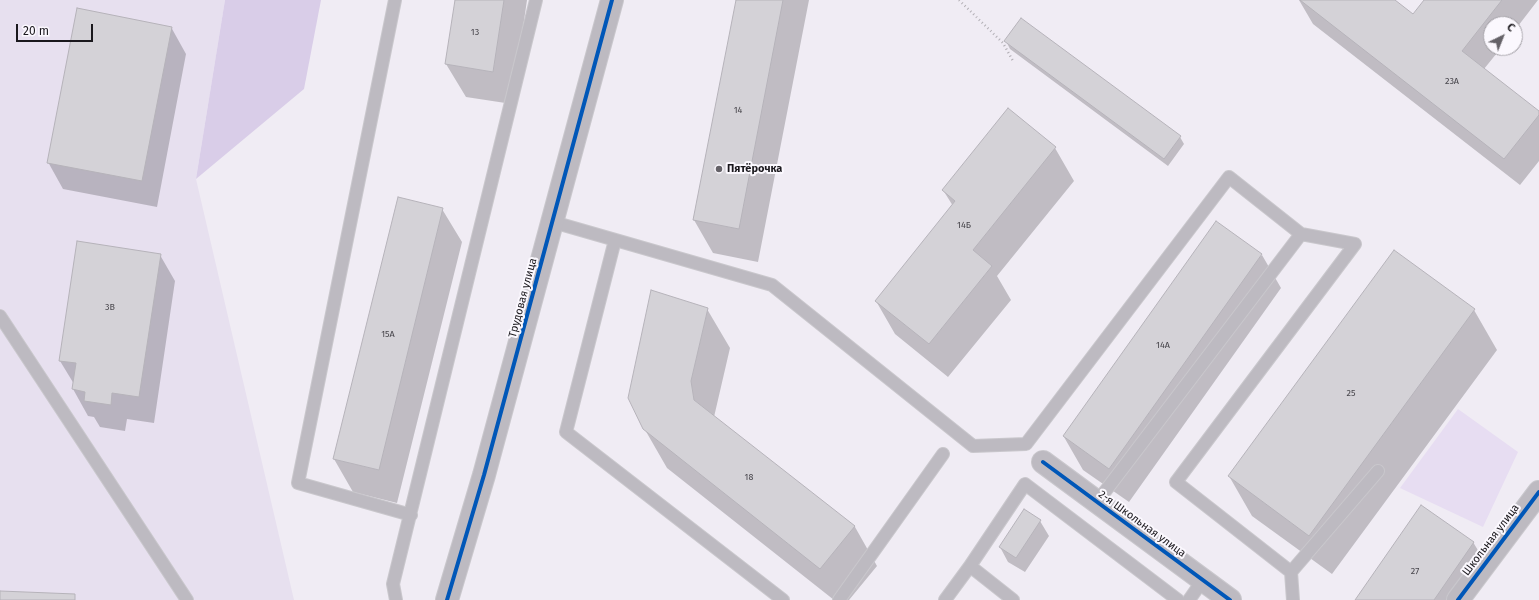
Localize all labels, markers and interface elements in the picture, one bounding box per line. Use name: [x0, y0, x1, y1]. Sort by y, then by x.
scale bar: [18, 16, 95, 42]
north arrow: [1483, 16, 1523, 56]
text: С: [1504, 21, 1518, 34]
text: 20 m: [23, 24, 49, 38]
house number: 13: [471, 27, 479, 37]
house number: 23А: [1445, 76, 1459, 86]
house number: 14: [734, 105, 742, 115]
place label: Пятёрочка: [727, 162, 782, 176]
marker: Пятёрочка: [714, 164, 724, 174]
house number: 14Б: [957, 220, 971, 230]
street label: Трудовая улица: [506, 257, 540, 339]
house number: 3В: [105, 302, 115, 312]
house number: 15А: [381, 329, 395, 339]
house number: 14А: [1156, 340, 1170, 350]
house number: 25: [1347, 388, 1355, 398]
house number: 18: [745, 472, 753, 482]
street label: 2-я Школьная улица: [1096, 488, 1188, 560]
street label: Школьная улица: [1460, 502, 1522, 578]
house number: 27: [1411, 566, 1419, 576]

